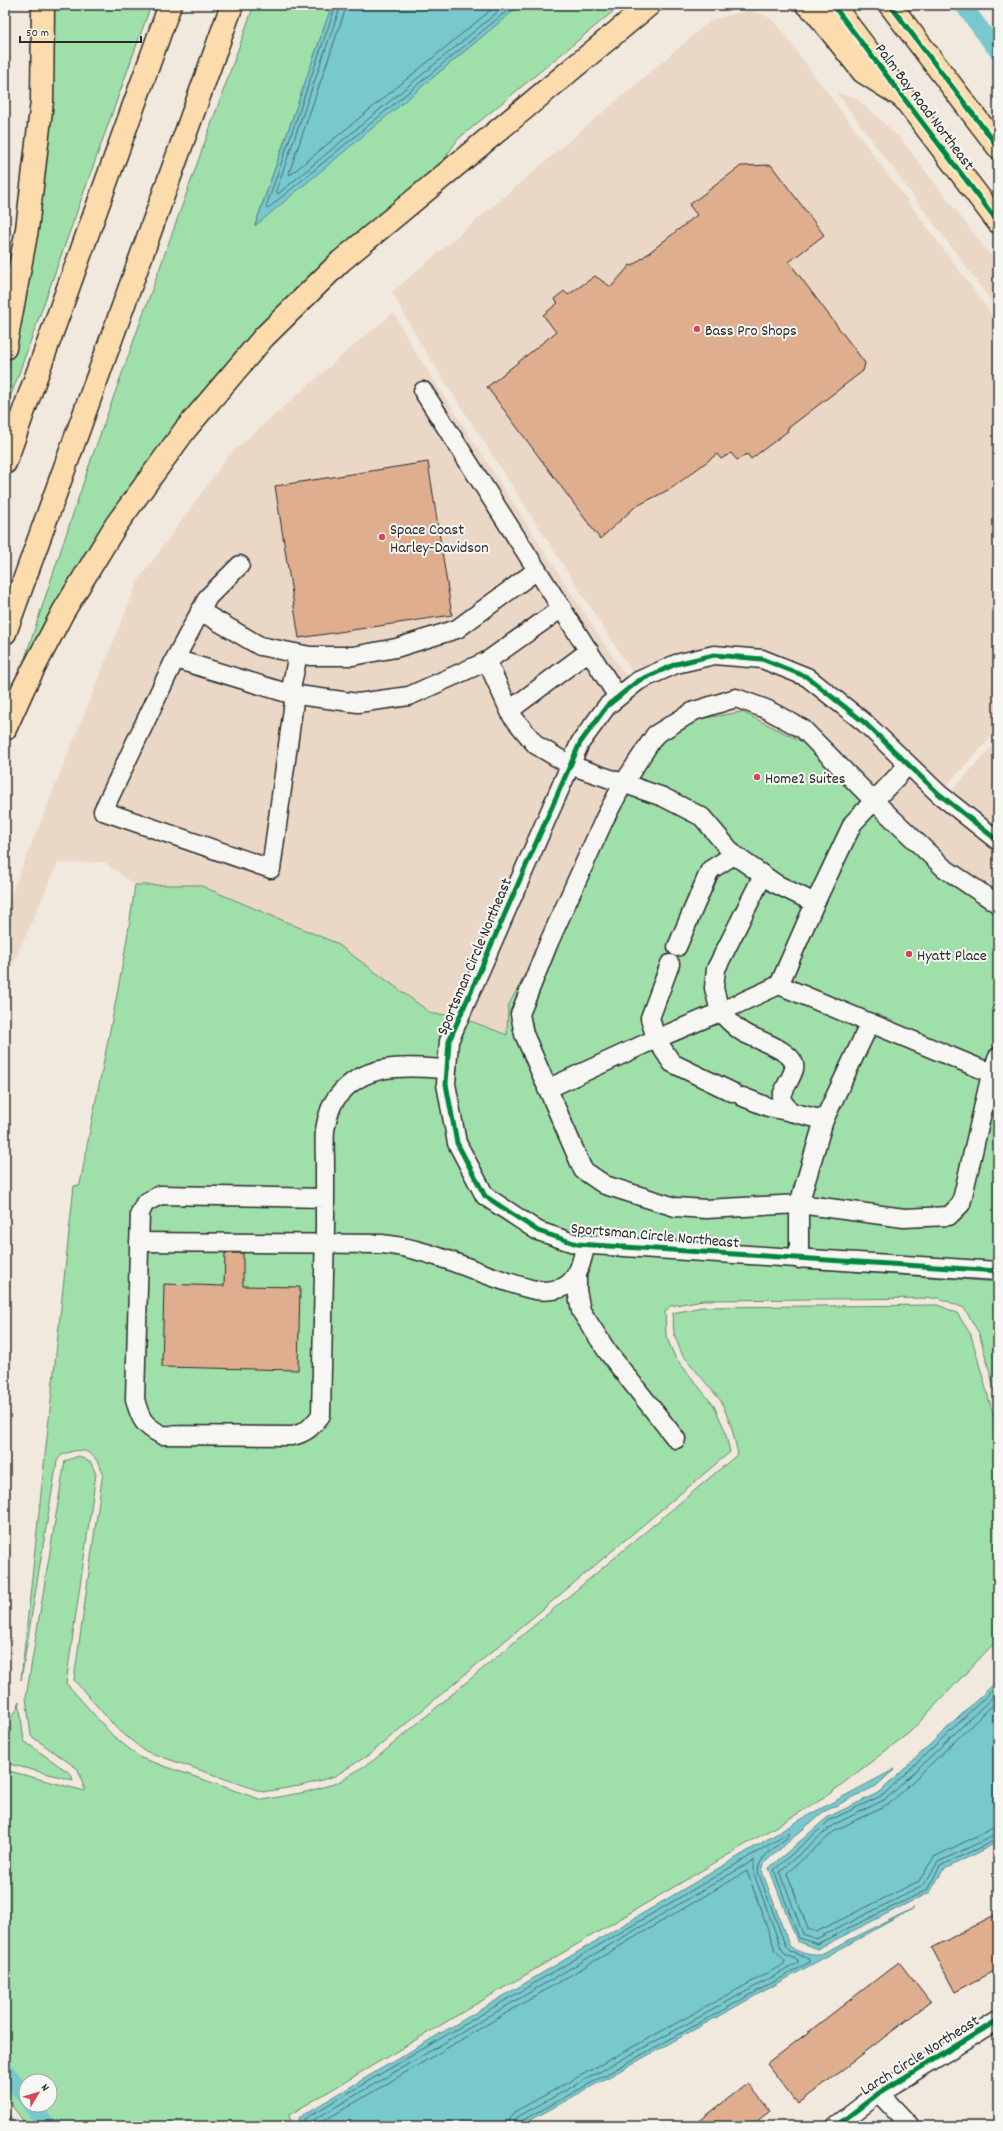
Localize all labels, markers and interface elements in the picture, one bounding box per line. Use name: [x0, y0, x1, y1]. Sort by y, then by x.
scale bar: [20, 18, 141, 44]
text: 50 m: [26, 25, 49, 42]
street label: Palm Bay Road Northeast: [869, 39, 979, 176]
place label: Bass Pro Shops: [705, 320, 797, 343]
marker: Bass Pro Shops: [692, 324, 702, 334]
place label: Space Coast Harley-Davidson: [390, 519, 489, 560]
marker: Space Coast Harley-Davidson: [377, 532, 387, 542]
place label: Home2 Suites: [765, 768, 846, 791]
marker: Home2 Suites: [752, 772, 762, 782]
street label: Sportsman Circle Northeast: [432, 875, 519, 1039]
place label: Hyatt Place: [917, 945, 987, 968]
marker: Hyatt Place: [904, 949, 914, 959]
street label: Sportsman Circle Northeast: [570, 1218, 740, 1255]
street label: Larch Circle Northeast: [856, 2010, 984, 2102]
north arrow: [18, 2073, 58, 2113]
text: N: [36, 2081, 53, 2096]

